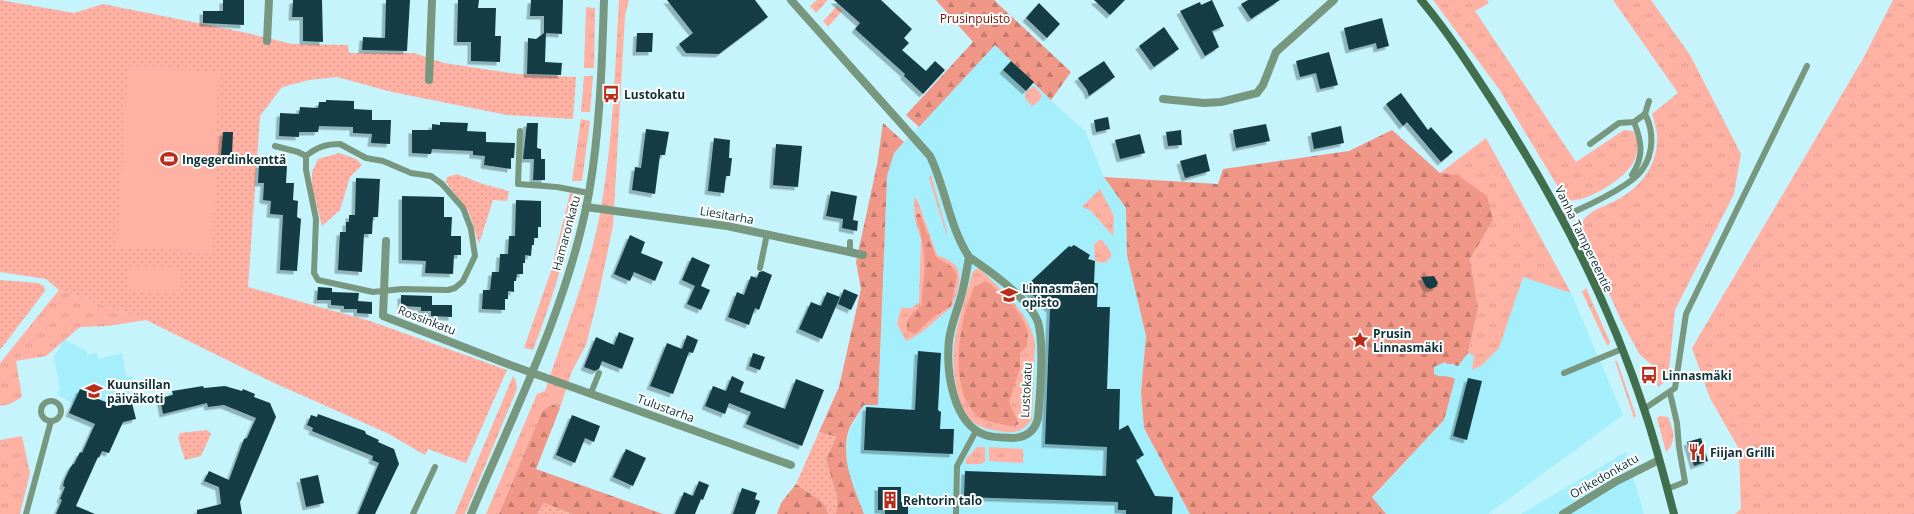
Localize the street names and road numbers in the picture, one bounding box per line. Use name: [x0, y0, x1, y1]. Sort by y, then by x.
street label: Vanha Tampereentie: [1551, 183, 1617, 295]
street label: Hamaronkatu: [548, 193, 584, 273]
street label: Liesitarha: [699, 202, 755, 228]
street label: Rossinkatu: [395, 301, 459, 339]
street label: Lustokatu: [1016, 362, 1036, 418]
street label: Tulustarha: [635, 390, 697, 426]
street label: Orikedonkatu: [1566, 449, 1642, 503]

